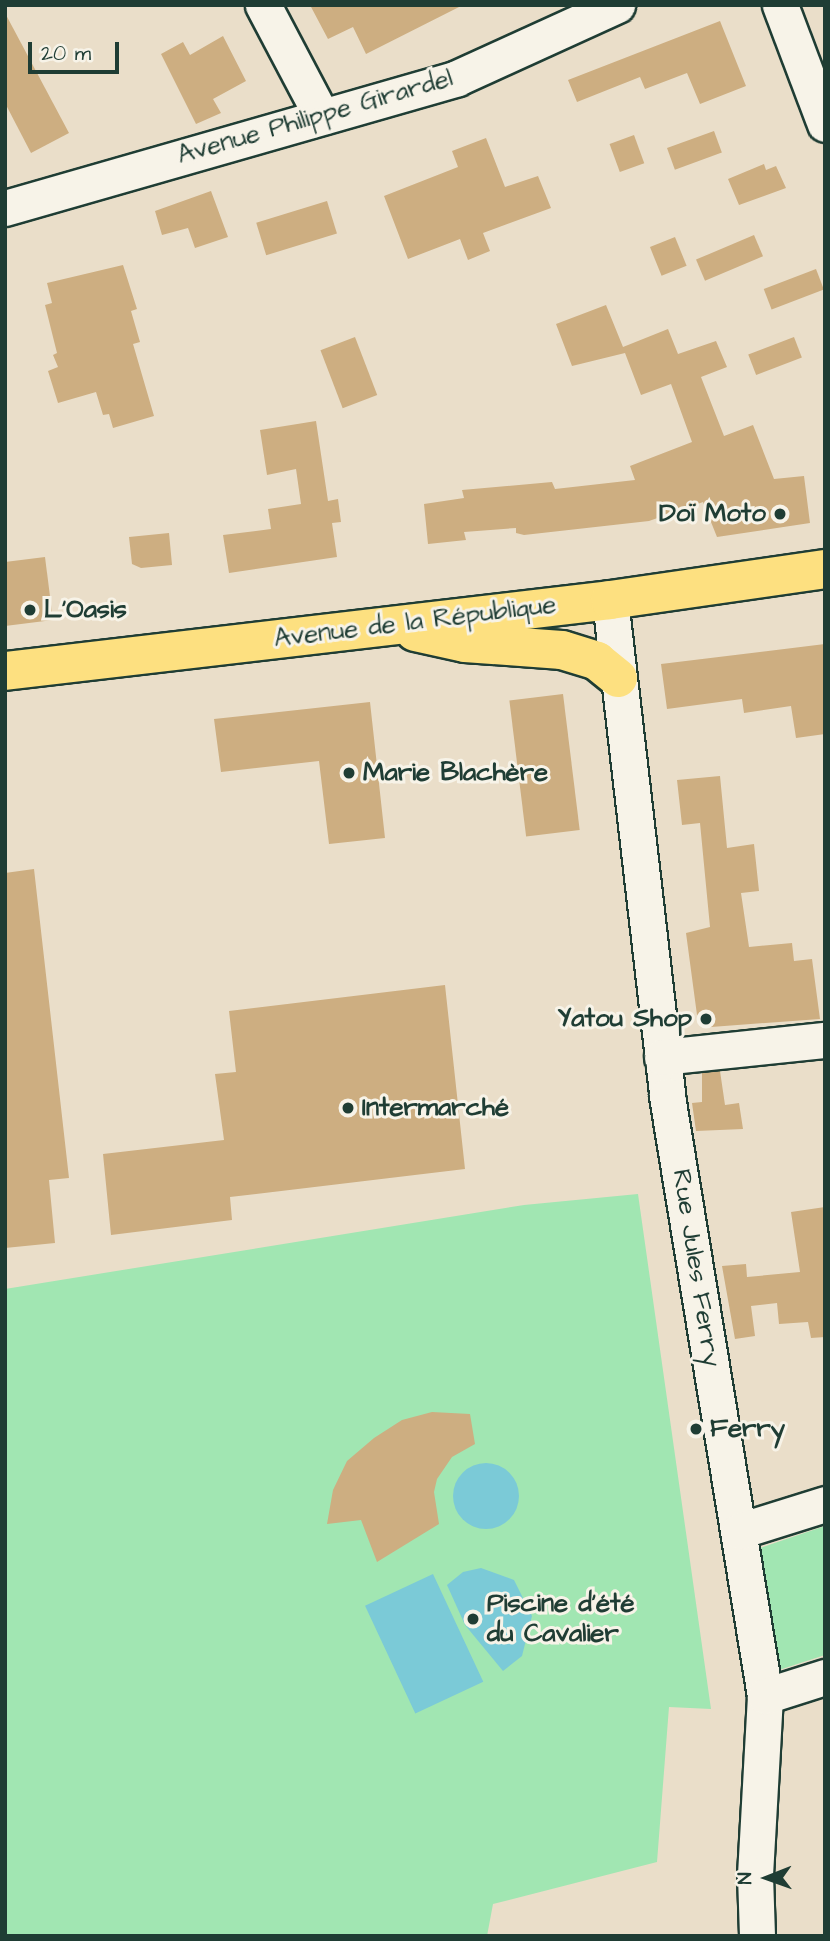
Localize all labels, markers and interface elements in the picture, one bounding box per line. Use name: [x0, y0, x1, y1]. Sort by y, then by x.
scale bar: [32, 28, 122, 72]
text: 20 m: [41, 39, 91, 68]
street label: Avenue Philippe Girardel: [174, 63, 456, 171]
place label: Doï Moto: [659, 498, 766, 530]
marker: Doï Moto: [772, 506, 788, 522]
street label: Avenue de la République: [272, 589, 558, 655]
place label: L'Oasis: [44, 594, 127, 626]
marker: L'Oasis: [22, 602, 38, 618]
place label: Marie Blachère: [363, 757, 548, 789]
marker: Marie Blachère: [341, 765, 357, 781]
place label: Yatou Shop: [557, 1003, 692, 1035]
marker: Yatou Shop: [698, 1011, 714, 1027]
place label: Intermarché: [362, 1092, 509, 1124]
marker: Intermarché: [340, 1100, 356, 1116]
street label: Rue Jules Ferry: [665, 1167, 727, 1369]
place label: Ferry: [710, 1413, 785, 1445]
marker: Ferry: [688, 1421, 704, 1437]
place label: Piscine d'été du Cavalier: [487, 1588, 635, 1650]
marker: Piscine d'été du Cavalier: [465, 1611, 481, 1627]
north arrow: [732, 1843, 802, 1913]
text: N: [732, 1872, 759, 1885]

